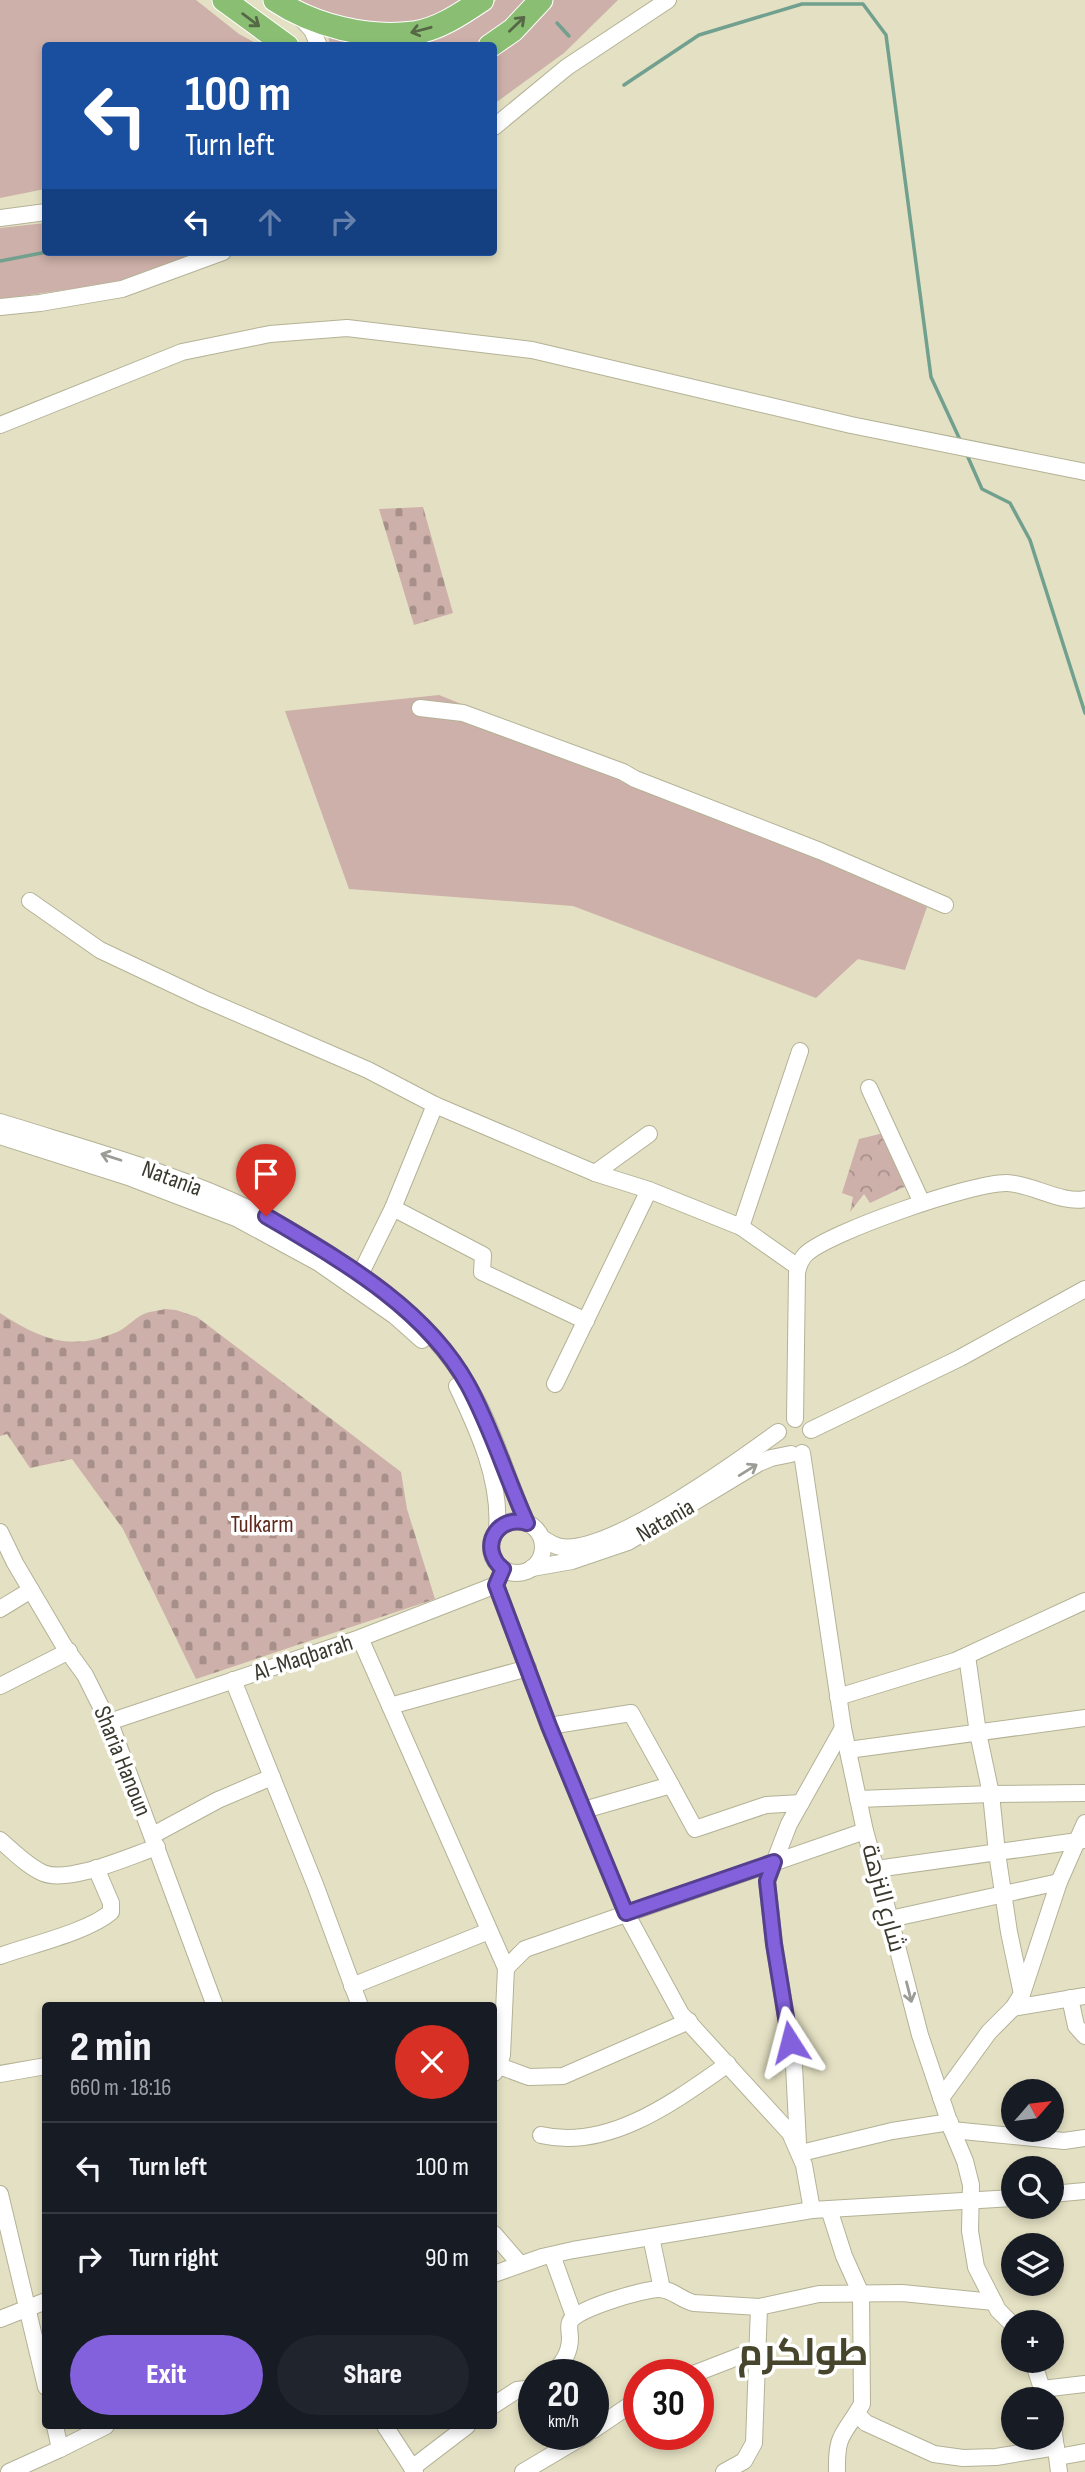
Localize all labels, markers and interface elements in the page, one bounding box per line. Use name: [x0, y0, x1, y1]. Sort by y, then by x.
one-way arrow: [241, 13, 260, 27]
one-way arrow: [508, 16, 525, 33]
one-way arrow: [411, 24, 433, 37]
text: 100 m: [185, 66, 291, 125]
icon: left: [70, 70, 161, 161]
text: Turn left: [185, 126, 275, 165]
icon: left: [178, 203, 216, 241]
icon: ahead: [251, 203, 289, 241]
icon: right: [324, 203, 362, 241]
pin: [236, 1144, 296, 1216]
one-way arrow: [100, 1150, 122, 1162]
street label: Natania: [138, 1154, 206, 1203]
icon: arrive: [247, 1155, 285, 1193]
one-way arrow: [738, 1462, 758, 1476]
street label: Natania: [631, 1492, 699, 1548]
park label: Tulkarm: [230, 1510, 294, 1539]
street label: Al-Maqbarah: [249, 1628, 356, 1687]
street label: Sharia Hanoun: [87, 1702, 158, 1820]
street label: شارع النزهة: [854, 1841, 912, 1956]
one-way arrow: [903, 1980, 916, 2003]
position arrow: [753, 2005, 827, 2079]
text: 2 min: [70, 2022, 151, 2073]
button: close: [395, 2025, 469, 2099]
text: 660 m · 18:16: [70, 2074, 171, 2102]
north arrow: [1001, 2079, 1064, 2142]
map controls: [1001, 2079, 1064, 2450]
icon: left: [70, 2149, 108, 2187]
text: Turn left: [129, 2152, 207, 2183]
text: 100 m: [416, 2152, 469, 2183]
button: search: [1001, 2156, 1064, 2219]
button: layers: [1001, 2233, 1064, 2296]
icon: right: [70, 2240, 108, 2278]
text: Turn right: [129, 2243, 218, 2274]
text: 90 m: [425, 2243, 469, 2274]
button: +: [1001, 2310, 1064, 2373]
district label: طولكرم: [738, 2331, 869, 2378]
button: Exit: [70, 2335, 263, 2415]
button: Share: [277, 2335, 469, 2415]
speed limit sign: 30: [623, 2359, 714, 2450]
text: 20: [548, 2374, 580, 2417]
button: −: [1001, 2387, 1064, 2450]
text: km/h: [548, 2411, 579, 2432]

